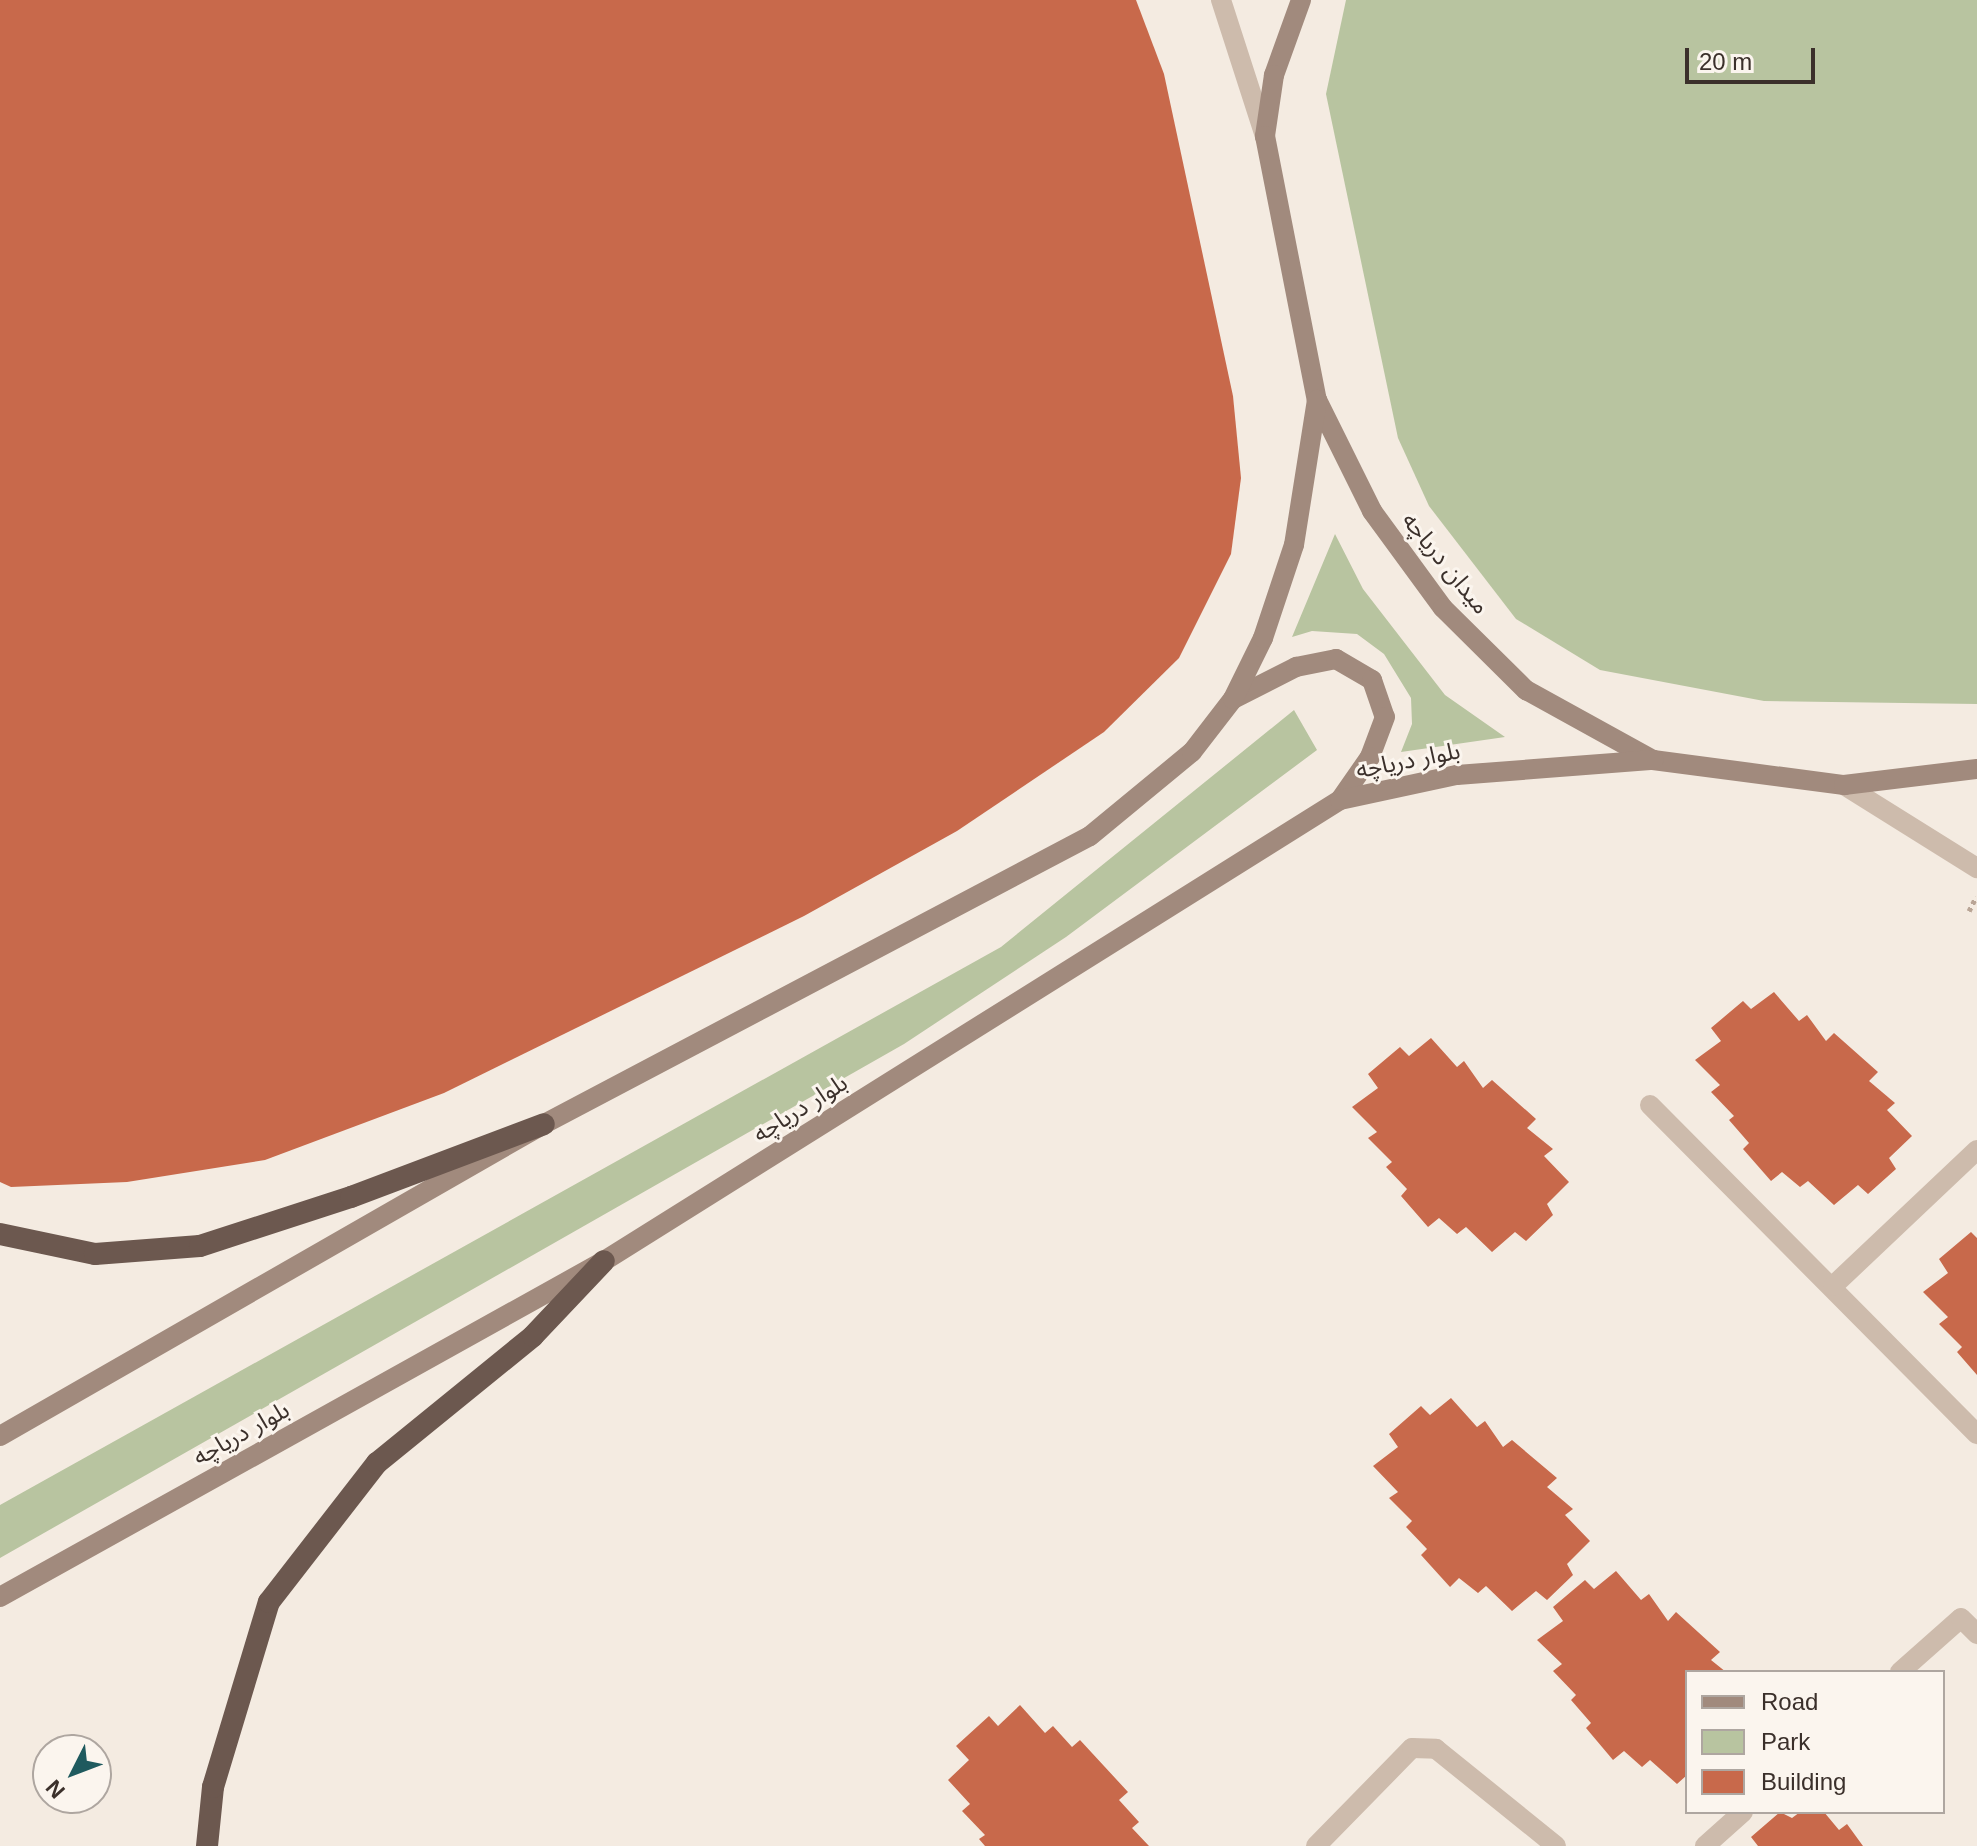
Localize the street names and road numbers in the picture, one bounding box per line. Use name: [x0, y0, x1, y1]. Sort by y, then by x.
street label: میدان دریاچه: [1396, 506, 1496, 620]
street label: بلوار دریاچه: [1353, 736, 1463, 784]
street label: بلوار دریاچه: [748, 1068, 852, 1148]
street label: بلوار دریاچه: [188, 1395, 294, 1471]

